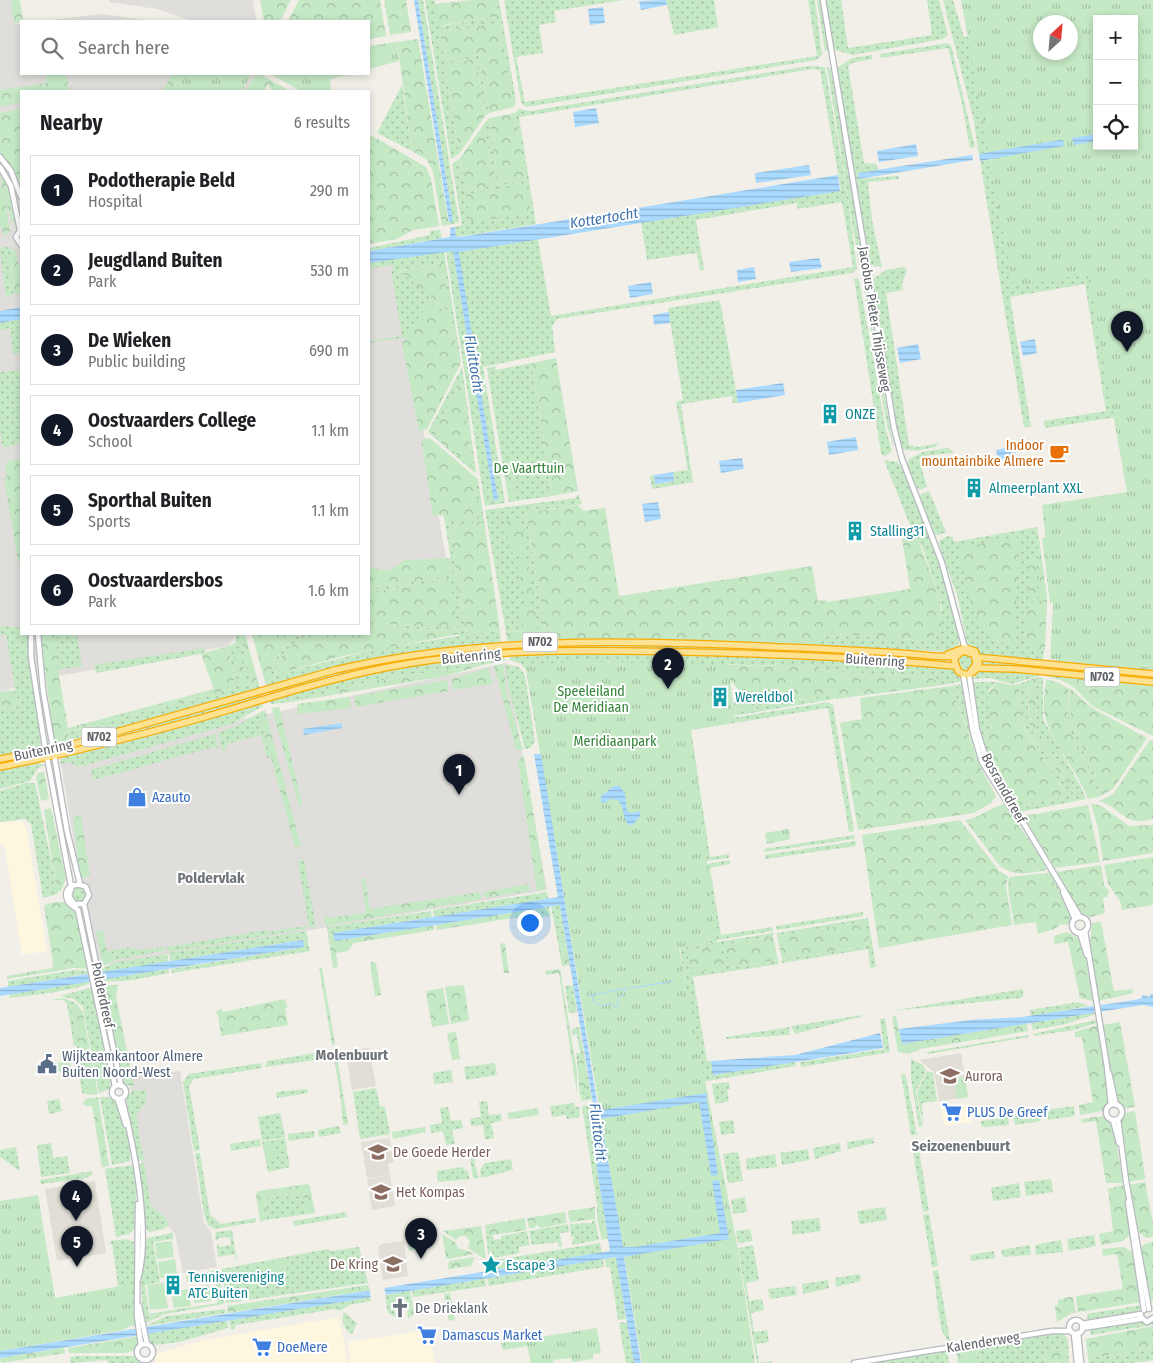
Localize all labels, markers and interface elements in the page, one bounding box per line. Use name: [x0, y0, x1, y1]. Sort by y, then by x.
north arrow: [1033, 15, 1078, 60]
map controls: [1093, 15, 1138, 150]
button: +: [1093, 15, 1138, 60]
search box: [20, 20, 370, 75]
icon: search: [38, 34, 66, 62]
text: Search here: [78, 36, 170, 59]
button: −: [1093, 60, 1138, 105]
button: locate: [1093, 105, 1138, 150]
text: Nearby: [40, 110, 102, 136]
text: 6 results: [294, 113, 350, 132]
text: Podotherapie Beld: [88, 169, 235, 192]
text: 1: [54, 181, 60, 200]
text: 290 m: [310, 181, 349, 200]
text: Hospital: [88, 192, 143, 211]
water label: Kottertocht: [569, 204, 640, 232]
street label: Jacobus Pieter Thijsseweg: [855, 245, 894, 394]
text: Jeugdland Buiten: [88, 249, 223, 272]
text: 2: [53, 261, 61, 280]
text: 530 m: [310, 261, 349, 280]
text: Park: [88, 272, 116, 291]
pin: 6: [1111, 311, 1143, 352]
text: De Wieken: [88, 329, 171, 352]
water label: Fluittocht: [461, 334, 487, 394]
text: 3: [53, 341, 61, 360]
text: 690 m: [309, 341, 349, 360]
text: Public building: [88, 352, 185, 371]
building icon: ONZE: [819, 403, 841, 425]
place label: ONZE: [845, 406, 876, 423]
text: Oostvaarders College: [88, 409, 256, 432]
text: 4: [53, 421, 61, 440]
text: 1.1 km: [311, 421, 349, 440]
text: School: [88, 432, 132, 451]
place label: Indoor mountainbike Almere: [921, 437, 1044, 470]
cafe icon: Indoor mountainbike Almere: [1048, 442, 1070, 464]
park label: De Vaarttuin: [494, 460, 564, 477]
building icon: Almeerplant XXL: [963, 477, 985, 499]
place label: Almeerplant XXL: [989, 480, 1083, 497]
text: Sporthal Buiten: [88, 489, 212, 512]
text: 5: [53, 501, 61, 520]
text: 1.1 km: [311, 501, 349, 520]
text: Sports: [88, 512, 131, 531]
building icon: Stalling31: [844, 520, 866, 542]
place label: Stalling31: [870, 523, 924, 540]
text: Oostvaardersbos: [88, 569, 223, 592]
text: 6: [53, 581, 61, 600]
text: 1.6 km: [308, 581, 349, 600]
text: Park: [88, 592, 116, 611]
road number: N702: [522, 632, 558, 652]
street label: Buitenring: [441, 645, 502, 668]
pin: 2: [652, 648, 684, 689]
street label: Buitenring: [845, 650, 906, 671]
road number: N702: [1084, 668, 1120, 686]
park label: Speeleiland De Meridiaan: [553, 683, 629, 716]
building icon: Wereldbol: [709, 686, 731, 708]
place label: Wereldbol: [735, 689, 794, 706]
road number: N702: [82, 728, 116, 746]
park label: Meridiaanpark: [574, 733, 657, 750]
street label: Buitenring: [12, 736, 74, 765]
street label: Bosranddreef: [977, 750, 1031, 828]
pin: 1: [443, 754, 475, 795]
shop icon: Azauto: [126, 786, 148, 808]
place label: Azauto: [152, 789, 191, 806]
district label: Poldervlak: [177, 869, 245, 887]
your location: [517, 910, 543, 936]
street label: Polderdreef: [87, 961, 118, 1031]
district label: Molenbuurt: [316, 1046, 389, 1064]
place label: Wijkteamkantoor Almere Buiten Noord-West: [62, 1048, 203, 1081]
public building icon: Wijkteamkantoor Almere Buiten Noord-West: [36, 1053, 58, 1075]
school or university icon: Aurora: [939, 1065, 961, 1087]
place label: Aurora: [965, 1068, 1003, 1085]
supermarket icon: PLUS De Greef: [941, 1101, 963, 1123]
water label: Fluittocht: [586, 1102, 611, 1162]
place label: PLUS De Greef: [967, 1104, 1049, 1121]
district label: Seizoenenbuurt: [912, 1137, 1011, 1155]
school or university icon: De Goede Herder: [367, 1141, 389, 1163]
place label: De Goede Herder: [393, 1144, 491, 1161]
pin: 4: [60, 1180, 92, 1221]
school or university icon: Het Kompas: [370, 1181, 392, 1203]
place label: Het Kompas: [396, 1184, 465, 1201]
pin: 3: [405, 1218, 437, 1259]
pin: 5: [61, 1226, 93, 1267]
school or university icon: De Kring: [382, 1253, 404, 1275]
place icon: Escape 3: [480, 1254, 502, 1276]
place label: De Kring: [330, 1256, 378, 1273]
place label: Escape 3: [506, 1257, 555, 1274]
place label: Tennisvereniging ATC Buiten: [188, 1269, 285, 1302]
building icon: Tennisvereniging ATC Buiten: [162, 1274, 184, 1296]
church icon: De Drieklank: [389, 1297, 411, 1319]
place label: De Drieklank: [415, 1300, 488, 1317]
supermarket icon: Damascus Market: [416, 1324, 438, 1346]
place label: Damascus Market: [442, 1327, 543, 1344]
street label: Kalenderweg: [945, 1328, 1021, 1357]
supermarket icon: DoeMere: [251, 1336, 273, 1358]
place label: DoeMere: [277, 1339, 328, 1356]

